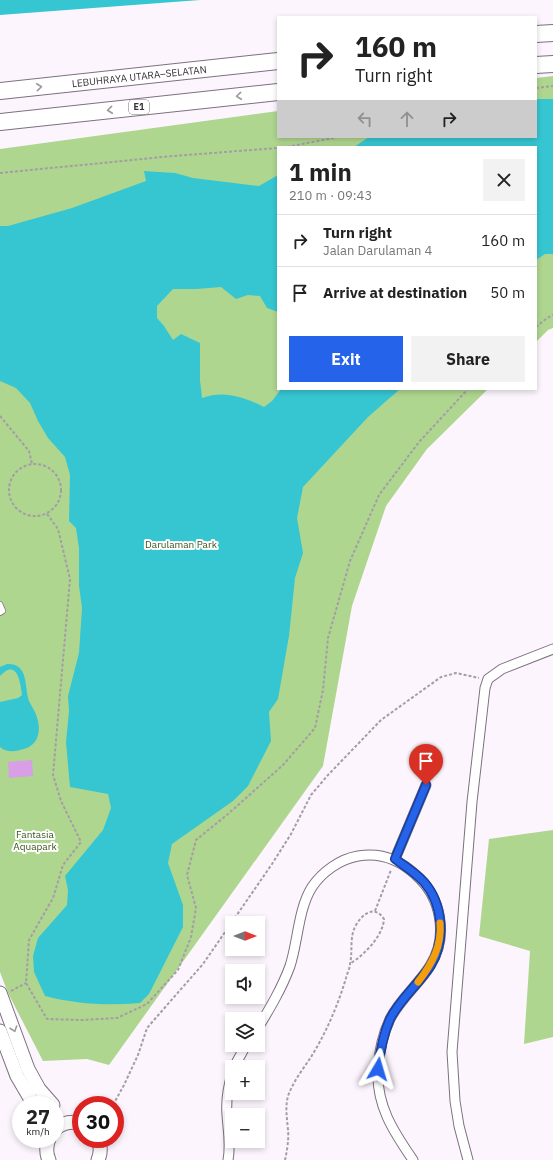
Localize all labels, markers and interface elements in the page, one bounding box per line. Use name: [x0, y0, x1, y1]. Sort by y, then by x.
text: 160 m: [355, 28, 437, 65]
icon: right: [289, 32, 341, 84]
street label: LEBUHRAYA UTARA–SELATAN: [71, 63, 207, 90]
text: Turn right: [355, 64, 433, 87]
one-way arrow: [36, 82, 42, 91]
one-way arrow: [236, 91, 242, 100]
road number: E1: [129, 100, 149, 114]
one-way arrow: [107, 105, 113, 114]
icon: left: [354, 108, 376, 130]
icon: ahead: [396, 108, 418, 130]
icon: right: [438, 108, 460, 130]
text: 1 min: [289, 156, 352, 188]
button: close: [483, 159, 525, 201]
text: 210 m · 09:43: [289, 187, 372, 204]
text: Turn right: [323, 223, 392, 242]
icon: right: [289, 230, 311, 252]
text: 160 m: [481, 231, 525, 250]
text: Jalan Darulaman 4: [323, 242, 432, 259]
icon: arrive: [289, 282, 311, 304]
text: Arrive at destination: [323, 283, 467, 302]
text: 50 m: [490, 283, 525, 302]
button: Exit: [289, 336, 403, 382]
button: Share: [411, 336, 525, 382]
park label: Darulaman Park: [145, 538, 218, 551]
pin: [409, 744, 443, 785]
icon: arrive: [415, 750, 437, 772]
park label: Fantasia Aquapark: [13, 828, 57, 853]
north arrow: [225, 916, 265, 956]
map controls: [225, 916, 265, 1148]
button: sound: [225, 964, 265, 1004]
button: layers: [225, 1012, 265, 1052]
one-way arrow: [9, 1026, 17, 1033]
position arrow: [357, 1048, 399, 1090]
button: +: [225, 1060, 265, 1100]
speed limit sign: 30: [72, 1096, 124, 1148]
text: 27: [26, 1103, 50, 1130]
button: −: [225, 1108, 265, 1148]
text: km/h: [26, 1125, 50, 1138]

